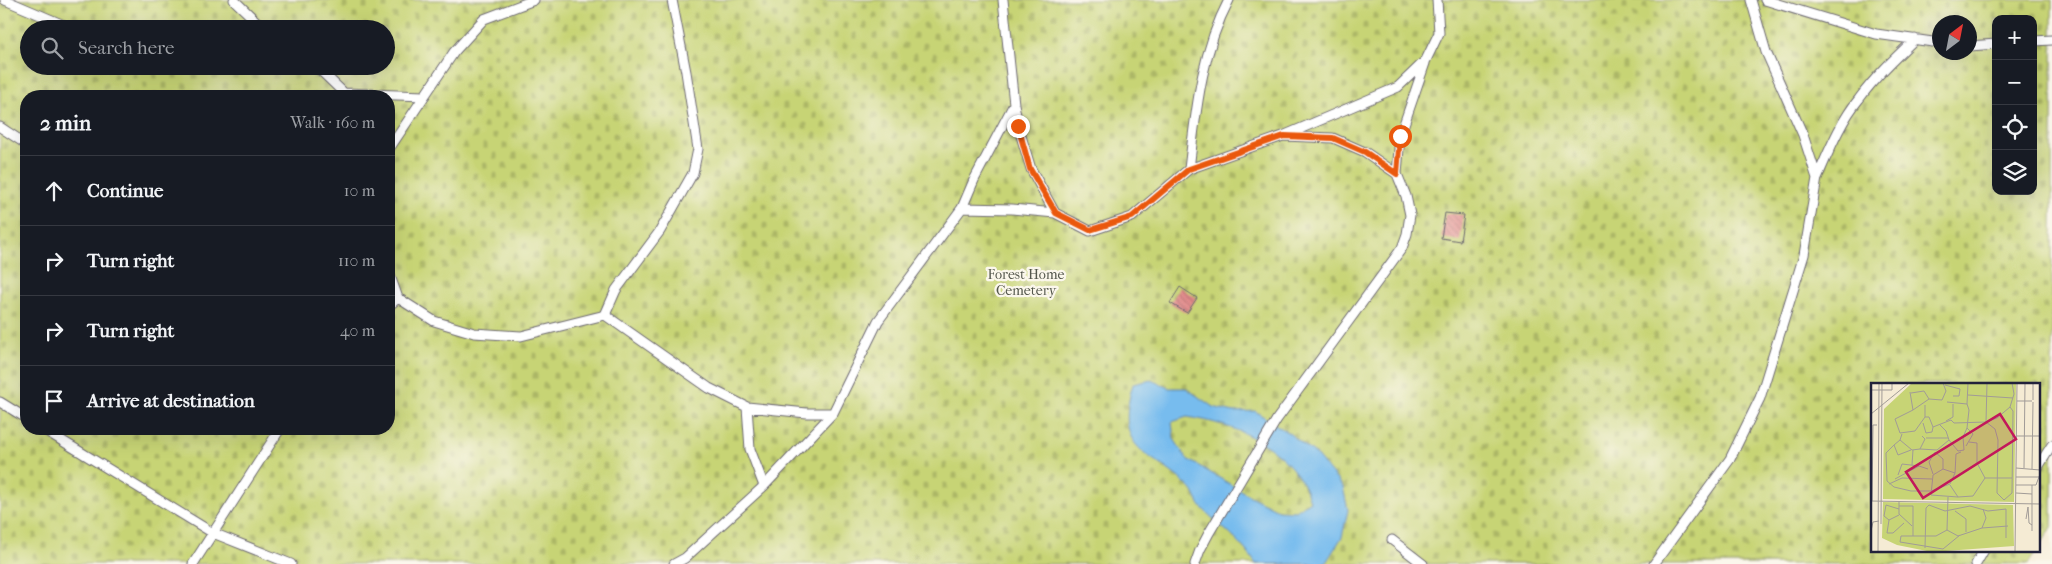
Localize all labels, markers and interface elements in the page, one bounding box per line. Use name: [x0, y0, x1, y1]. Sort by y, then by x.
north arrow: [1932, 15, 1977, 60]
map controls: [1992, 15, 2037, 195]
button: +: [1992, 15, 2037, 60]
search box: [20, 20, 395, 75]
icon: search: [38, 34, 66, 62]
text: Search here: [78, 37, 174, 59]
button: −: [1992, 60, 2037, 105]
button: locate: [1992, 105, 2037, 150]
text: 2 min: [40, 111, 91, 135]
text: Walk · 160 m: [290, 113, 375, 132]
route end: [1007, 115, 1030, 138]
route start: [1389, 125, 1412, 148]
button: layers: [1992, 150, 2037, 195]
icon: ahead: [40, 177, 68, 205]
text: Continue: [87, 180, 163, 202]
text: 10 m: [344, 181, 375, 200]
icon: right: [40, 247, 68, 275]
text: Turn right: [87, 250, 174, 272]
text: 110 m: [338, 251, 375, 270]
park label: Forest Home Cemetery: [988, 266, 1064, 299]
icon: right: [40, 317, 68, 345]
text: Turn right: [87, 320, 174, 342]
text: 40 m: [340, 321, 375, 340]
inset map: [1871, 383, 2040, 552]
icon: arrive: [40, 387, 68, 415]
text: Arrive at destination: [87, 390, 255, 412]

